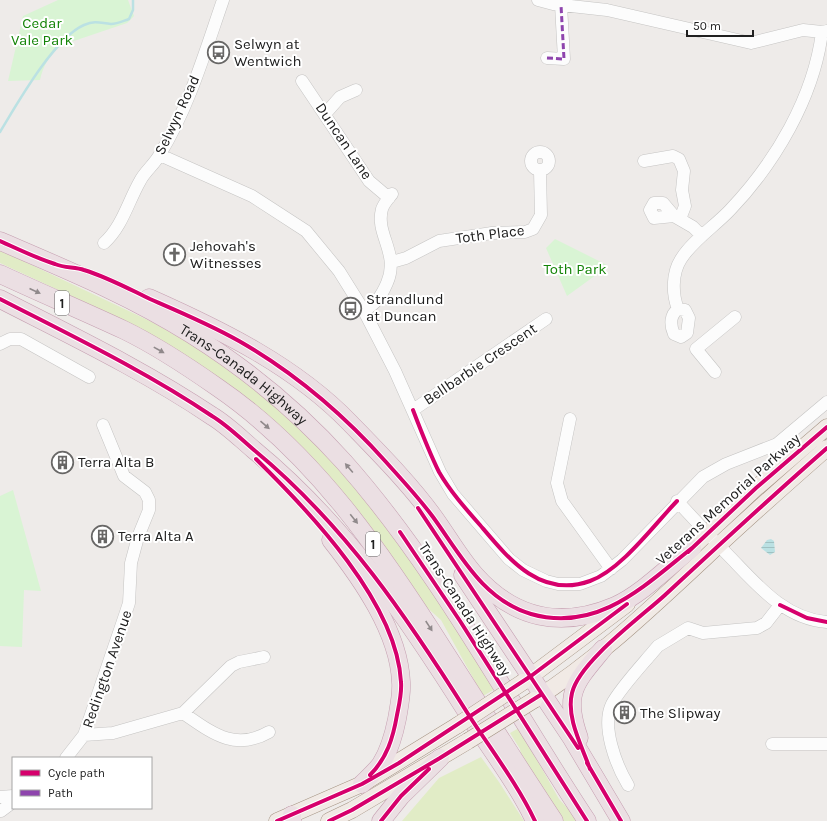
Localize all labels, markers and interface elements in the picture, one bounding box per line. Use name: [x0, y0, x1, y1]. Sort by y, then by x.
scale bar: [687, 12, 753, 38]
park label: Cedar Vale Park: [11, 14, 73, 49]
text: 50 m: [693, 19, 721, 33]
place label: Selwyn at Wentwich: [234, 35, 301, 70]
bus stop icon: Selwyn at Wentwich: [206, 40, 232, 66]
street label: Selwyn Road: [151, 72, 203, 158]
street label: Duncan Lane: [312, 99, 376, 183]
street label: Toth Place: [455, 221, 525, 247]
place label: Jehovah's Witnesses: [190, 237, 262, 272]
church icon: Jehovah's Witnesses: [162, 242, 188, 268]
park label: Toth Park: [543, 260, 607, 278]
one-way arrow: [30, 288, 42, 294]
place label: Strandlund at Duncan: [366, 290, 444, 325]
road number: 1: [55, 291, 69, 315]
bus stop icon: Strandlund at Duncan: [337, 295, 363, 321]
street label: Bellbarbie Crescent: [420, 319, 540, 409]
street label: Trans-Canada Highway: [176, 320, 311, 429]
one-way arrow: [153, 346, 165, 353]
one-way arrow: [260, 420, 270, 429]
street label: Veterans Memorial Parkway: [652, 429, 804, 569]
building icon: Terra Alta B: [50, 449, 76, 475]
place label: Terra Alta B: [78, 453, 154, 471]
one-way arrow: [345, 463, 354, 474]
one-way arrow: [350, 514, 358, 525]
building icon: Terra Alta A: [89, 523, 115, 549]
place label: Terra Alta A: [118, 527, 194, 545]
road number: 1: [366, 532, 380, 556]
street label: Trans-Canada Highway: [415, 539, 515, 679]
street label: Redington Avenue: [78, 608, 136, 730]
one-way arrow: [425, 620, 432, 632]
building icon: The Slipway: [611, 700, 637, 726]
place label: The Slipway: [640, 704, 720, 722]
legend: [12, 757, 152, 809]
text: Cycle path: [48, 766, 105, 780]
text: Path: [48, 786, 73, 800]

